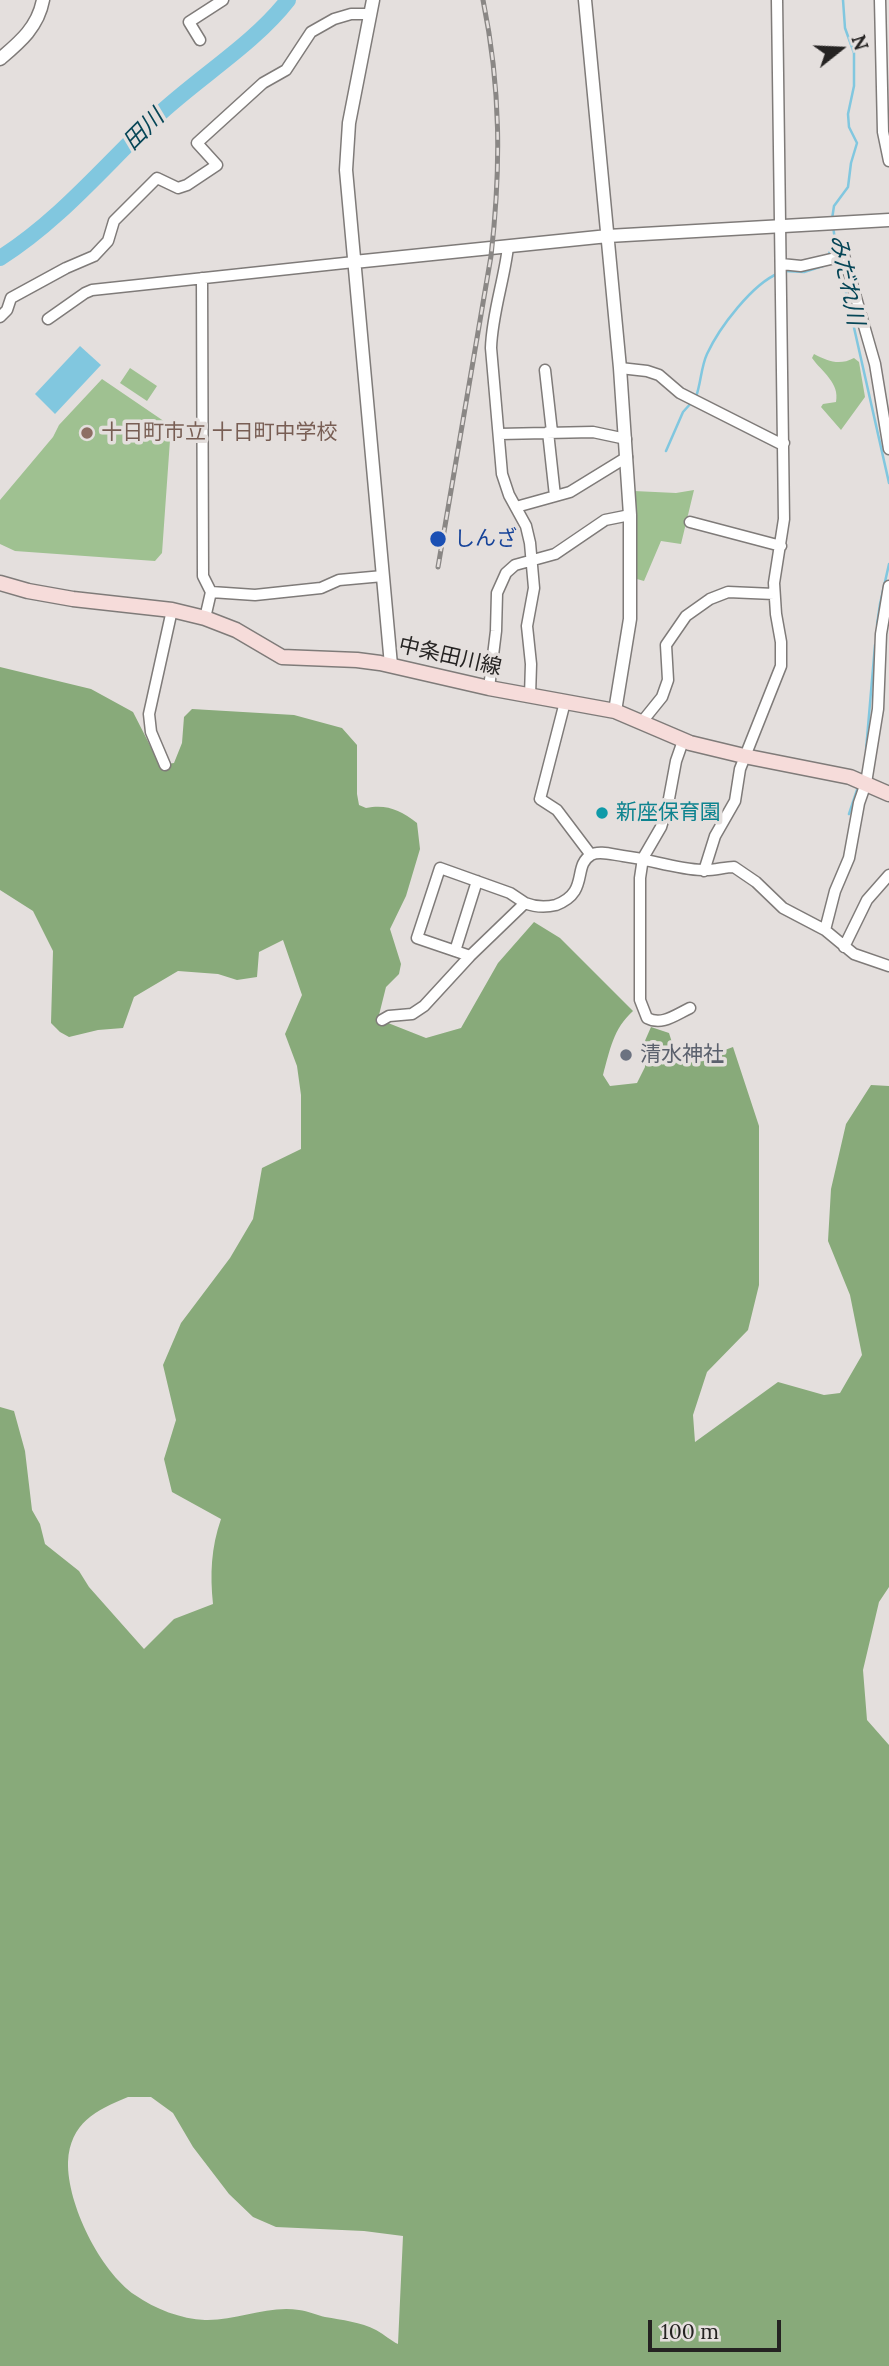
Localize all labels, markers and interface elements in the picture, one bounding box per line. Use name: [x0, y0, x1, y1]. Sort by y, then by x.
north arrow: [805, 14, 875, 84]
text: N: [846, 32, 874, 53]
water label: 田川: [118, 104, 170, 156]
water label: みだれ川: [823, 232, 869, 328]
place label: 十日町市立 十日町中学校: [101, 420, 338, 446]
marker: 十日町市立 十日町中学校: [79, 425, 95, 441]
place label: しんざ: [454, 526, 517, 552]
marker: しんざ: [428, 529, 448, 549]
street label: 中条田川線: [396, 633, 504, 681]
place label: 新座保育園: [616, 800, 721, 826]
marker: 新座保育園: [594, 805, 610, 821]
place label: 清水神社: [640, 1042, 724, 1068]
marker: 清水神社: [618, 1047, 634, 1063]
scale bar: [651, 2306, 784, 2350]
text: 100 m: [661, 2318, 719, 2345]

